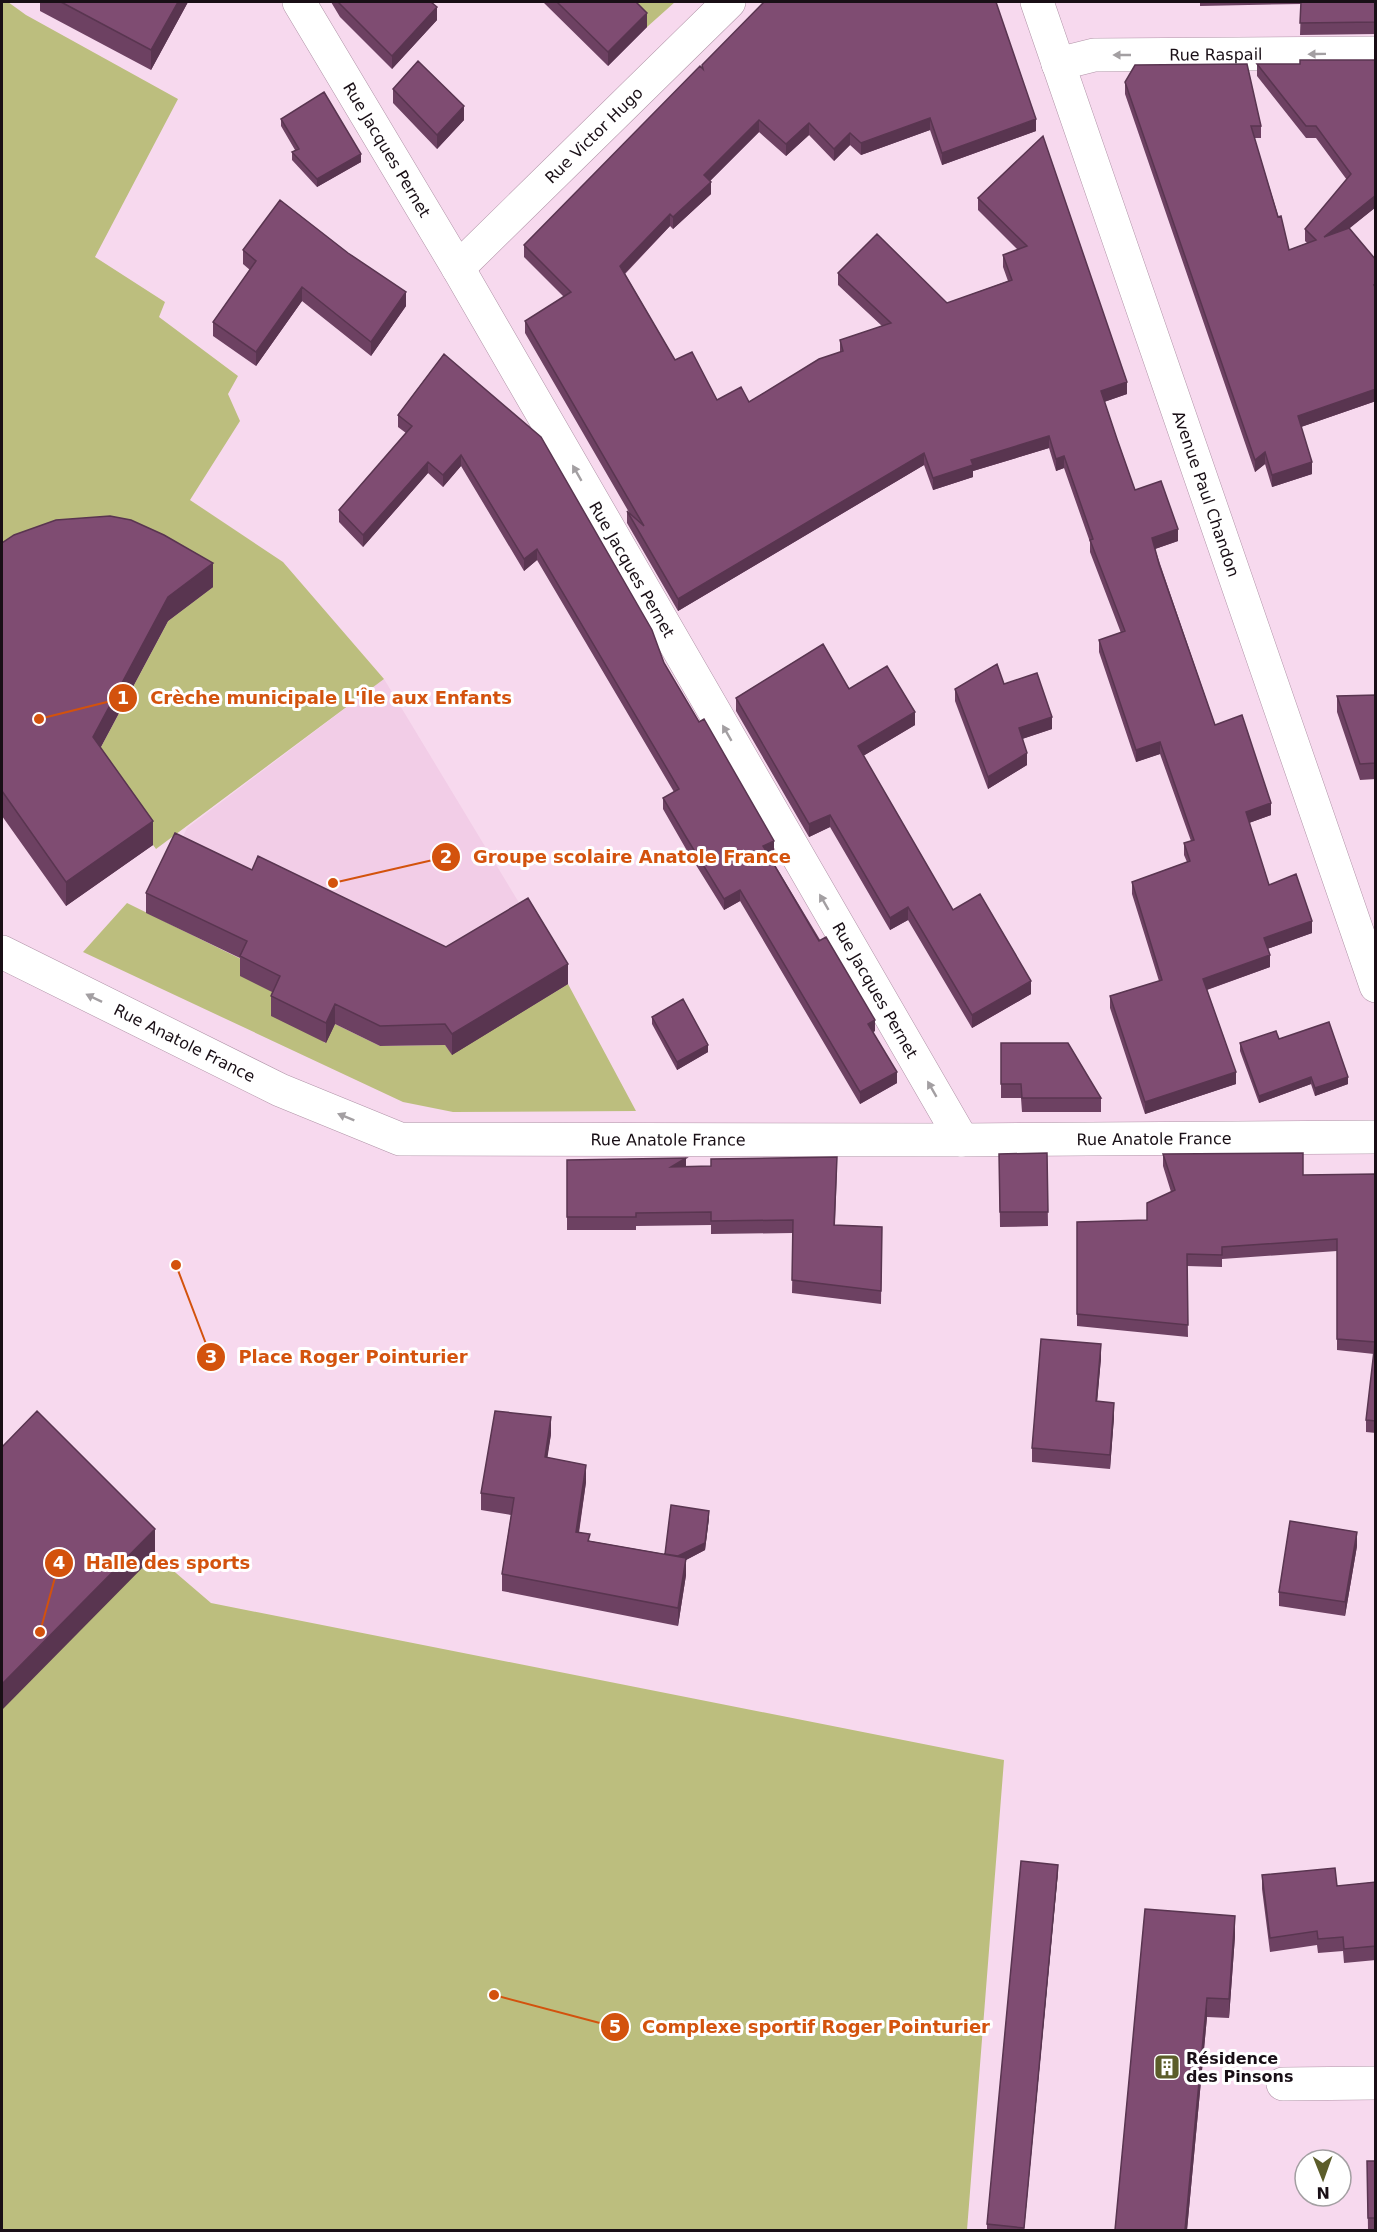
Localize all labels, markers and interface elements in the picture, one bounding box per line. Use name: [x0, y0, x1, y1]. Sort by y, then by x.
street label: Rue Raspail: [1169, 45, 1263, 64]
one-way arrow: [1308, 49, 1327, 59]
one-way arrow: [1113, 50, 1132, 60]
street label: Rue Jacques Pernet: [339, 79, 434, 221]
street label: Rue Victor Hugo: [541, 83, 647, 187]
street label: Avenue Paul Chandon: [1169, 408, 1243, 579]
one-way arrow: [572, 464, 582, 481]
street label: Rue Jacques Pernet: [585, 498, 678, 641]
callout: Crèche municipale L'Île aux Enfants: [108, 680, 524, 716]
text: 1: [117, 687, 129, 708]
text: Crèche municipale L'Île aux Enfants: [150, 687, 512, 708]
one-way arrow: [722, 724, 732, 741]
callout: Groupe scolaire Anatole France: [431, 839, 803, 875]
text: 2: [440, 846, 452, 867]
text: Groupe scolaire Anatole France: [473, 846, 791, 867]
one-way arrow: [819, 894, 830, 910]
street label: Rue Jacques Pernet: [828, 919, 922, 1062]
one-way arrow: [85, 993, 102, 1003]
street label: Rue Anatole France: [111, 1000, 258, 1086]
one-way arrow: [927, 1081, 938, 1097]
one-way arrow: [337, 1112, 355, 1121]
street label: Rue Anatole France: [1076, 1129, 1232, 1149]
street label: Rue Anatole France: [590, 1130, 746, 1150]
callout: Place Roger Pointurier: [196, 1339, 479, 1375]
text: 3: [205, 1346, 217, 1367]
text: Place Roger Pointurier: [238, 1346, 468, 1367]
callout: Halle des sports: [44, 1545, 262, 1581]
text: 4: [53, 1552, 65, 1573]
text: Halle des sports: [86, 1552, 250, 1573]
callout: Complexe sportif Roger Pointurier: [600, 2009, 1002, 2045]
text: 5: [609, 2016, 621, 2037]
text: Complexe sportif Roger Pointurier: [642, 2016, 990, 2037]
place label: Résidence des Pinsons: [1186, 2049, 1293, 2086]
building icon: Résidence des Pinsons: [1152, 2052, 1182, 2082]
north arrow: [1293, 2148, 1353, 2208]
text: N: [1316, 2183, 1330, 2202]

